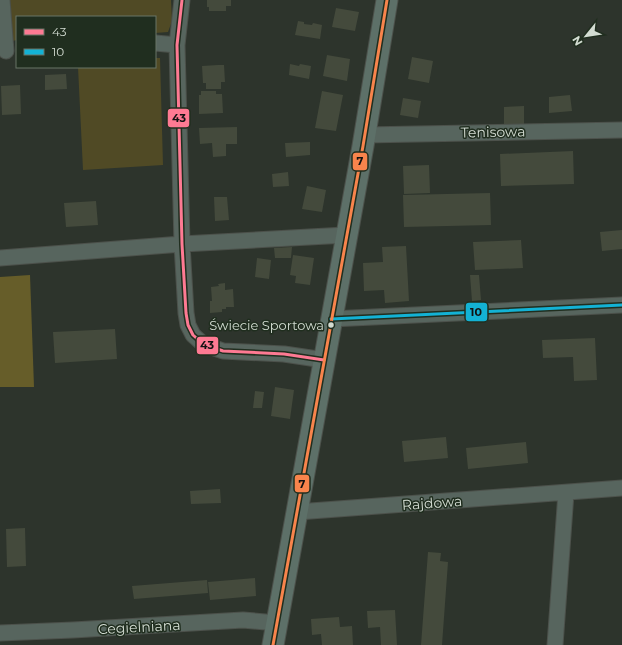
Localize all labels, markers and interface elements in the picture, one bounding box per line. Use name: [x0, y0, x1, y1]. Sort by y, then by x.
legend: [16, 16, 156, 68]
north arrow: [566, 16, 606, 56]
text: 43: [52, 24, 67, 39]
text: N: [569, 34, 586, 48]
text: 10: [52, 44, 64, 59]
line badge: 43: [167, 108, 190, 128]
text: 43: [172, 111, 186, 125]
street label: Tenisowa: [461, 122, 525, 142]
line badge: 7: [352, 152, 368, 171]
text: 7: [357, 154, 364, 168]
line badge: 10: [465, 302, 488, 322]
text: 10: [470, 305, 482, 319]
place label: Świecie Sportowa: [209, 317, 324, 333]
marker: Świecie Sportowa: [326, 320, 336, 330]
line badge: 43: [196, 336, 219, 355]
text: 43: [200, 338, 214, 352]
line badge: 7: [294, 474, 310, 493]
text: 7: [299, 477, 306, 491]
street label: Rajdowa: [401, 492, 463, 514]
street label: Cegielniana: [97, 616, 181, 638]

